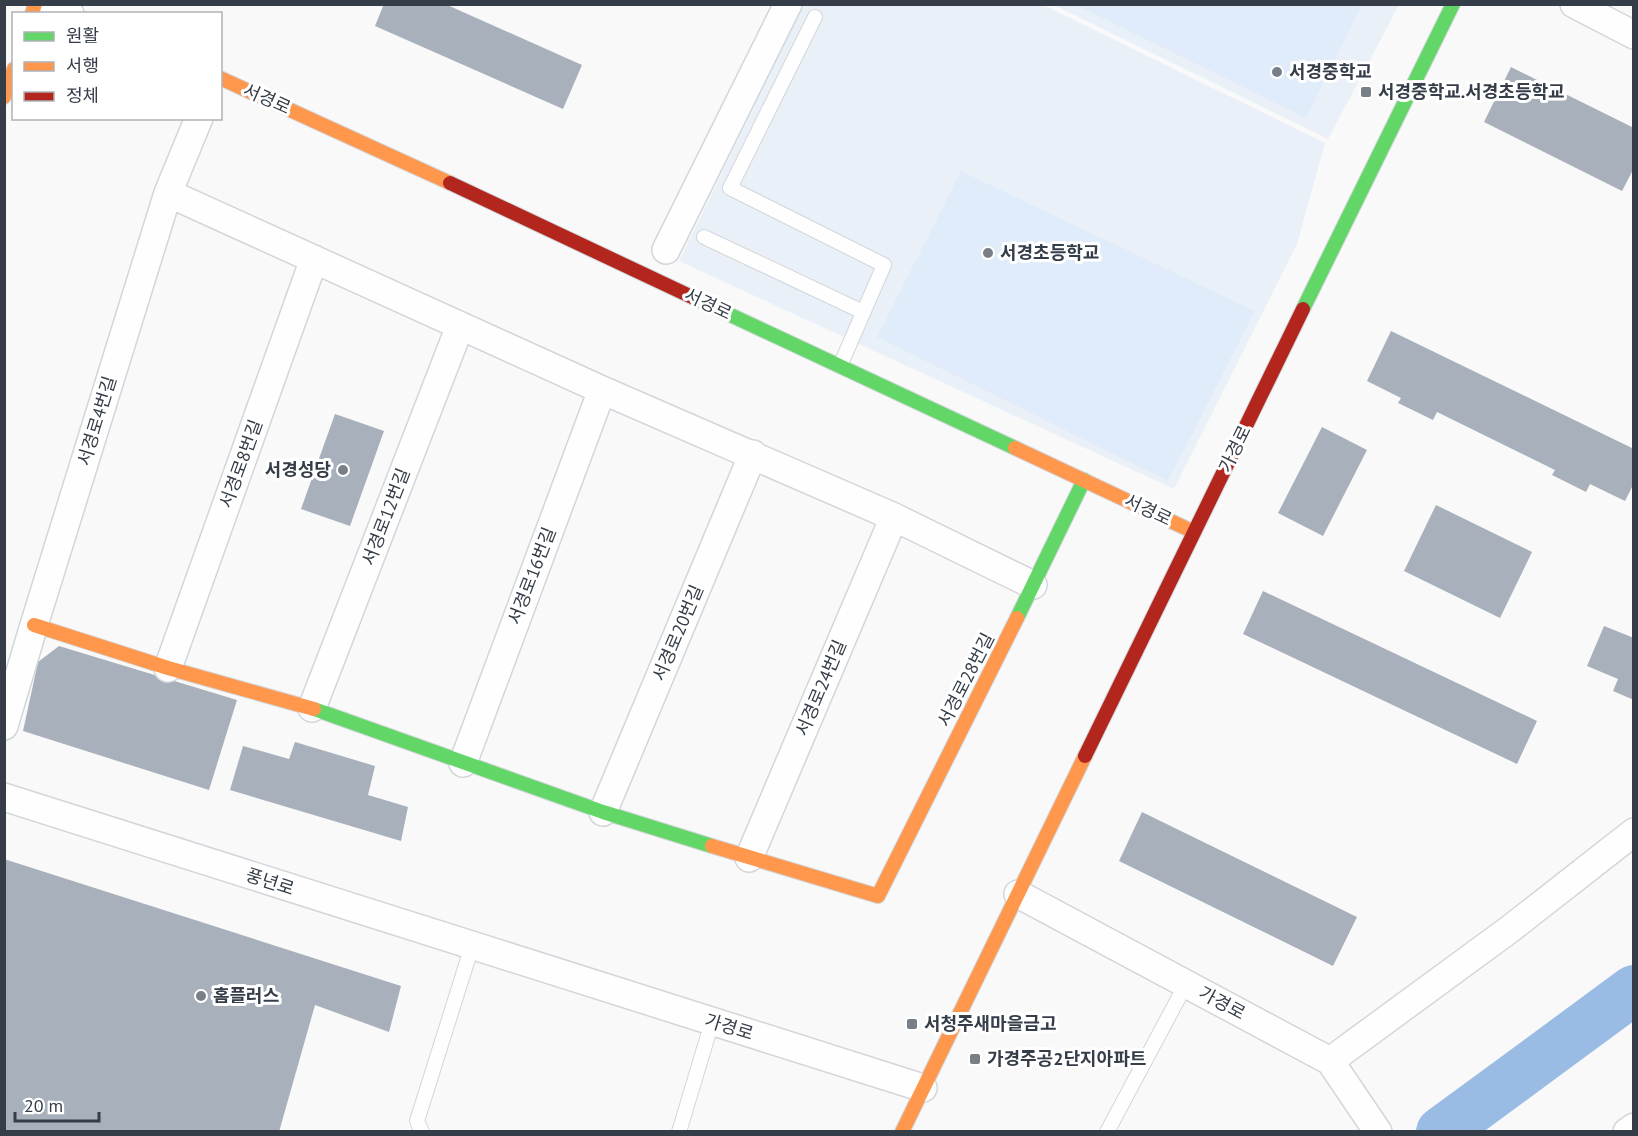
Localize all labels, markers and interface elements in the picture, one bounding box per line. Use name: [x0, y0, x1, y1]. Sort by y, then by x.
legend: [12, 12, 222, 120]
text: 원활: [66, 24, 99, 47]
text: 서행: [66, 54, 99, 77]
place label: 서경중학교: [1289, 60, 1372, 83]
marker: 서경중학교: [1270, 65, 1284, 79]
street label: 서경로: [240, 78, 295, 119]
place label: 서경중학교.서경초등학교: [1378, 80, 1565, 103]
text: 정체: [66, 84, 99, 107]
marker: 서경중학교.서경초등학교: [1359, 85, 1373, 99]
place label: 서경초등학교: [1000, 241, 1099, 264]
marker: 서경초등학교: [981, 246, 995, 260]
street label: 서경로: [681, 283, 736, 324]
street label: 서경로4번길: [72, 373, 121, 469]
street label: 서경로8번길: [214, 416, 267, 511]
street label: 가경로: [1213, 421, 1256, 476]
place label: 서경성당: [265, 458, 331, 481]
marker: 서경성당: [336, 463, 350, 477]
street label: 서경로12번길: [356, 465, 415, 569]
street label: 서경로: [1121, 489, 1176, 530]
street label: 서경로16번길: [502, 524, 561, 628]
street label: 서경로20번길: [647, 581, 708, 684]
street label: 서경로28번길: [932, 629, 999, 731]
street label: 서경로24번길: [790, 636, 851, 739]
street label: 풍년로: [243, 863, 297, 900]
street label: 가경로: [1195, 981, 1250, 1024]
place label: 홈플러스: [213, 984, 279, 1007]
marker: 홈플러스: [194, 989, 208, 1003]
street label: 가경로: [702, 1008, 756, 1045]
place label: 서청주새마을금고: [924, 1012, 1056, 1035]
marker: 서청주새마을금고: [905, 1017, 919, 1031]
place label: 가경주공2단지아파트: [987, 1047, 1146, 1070]
marker: 가경주공2단지아파트: [968, 1052, 982, 1066]
scale bar: [15, 1085, 99, 1123]
text: 20 m: [24, 1094, 63, 1117]

